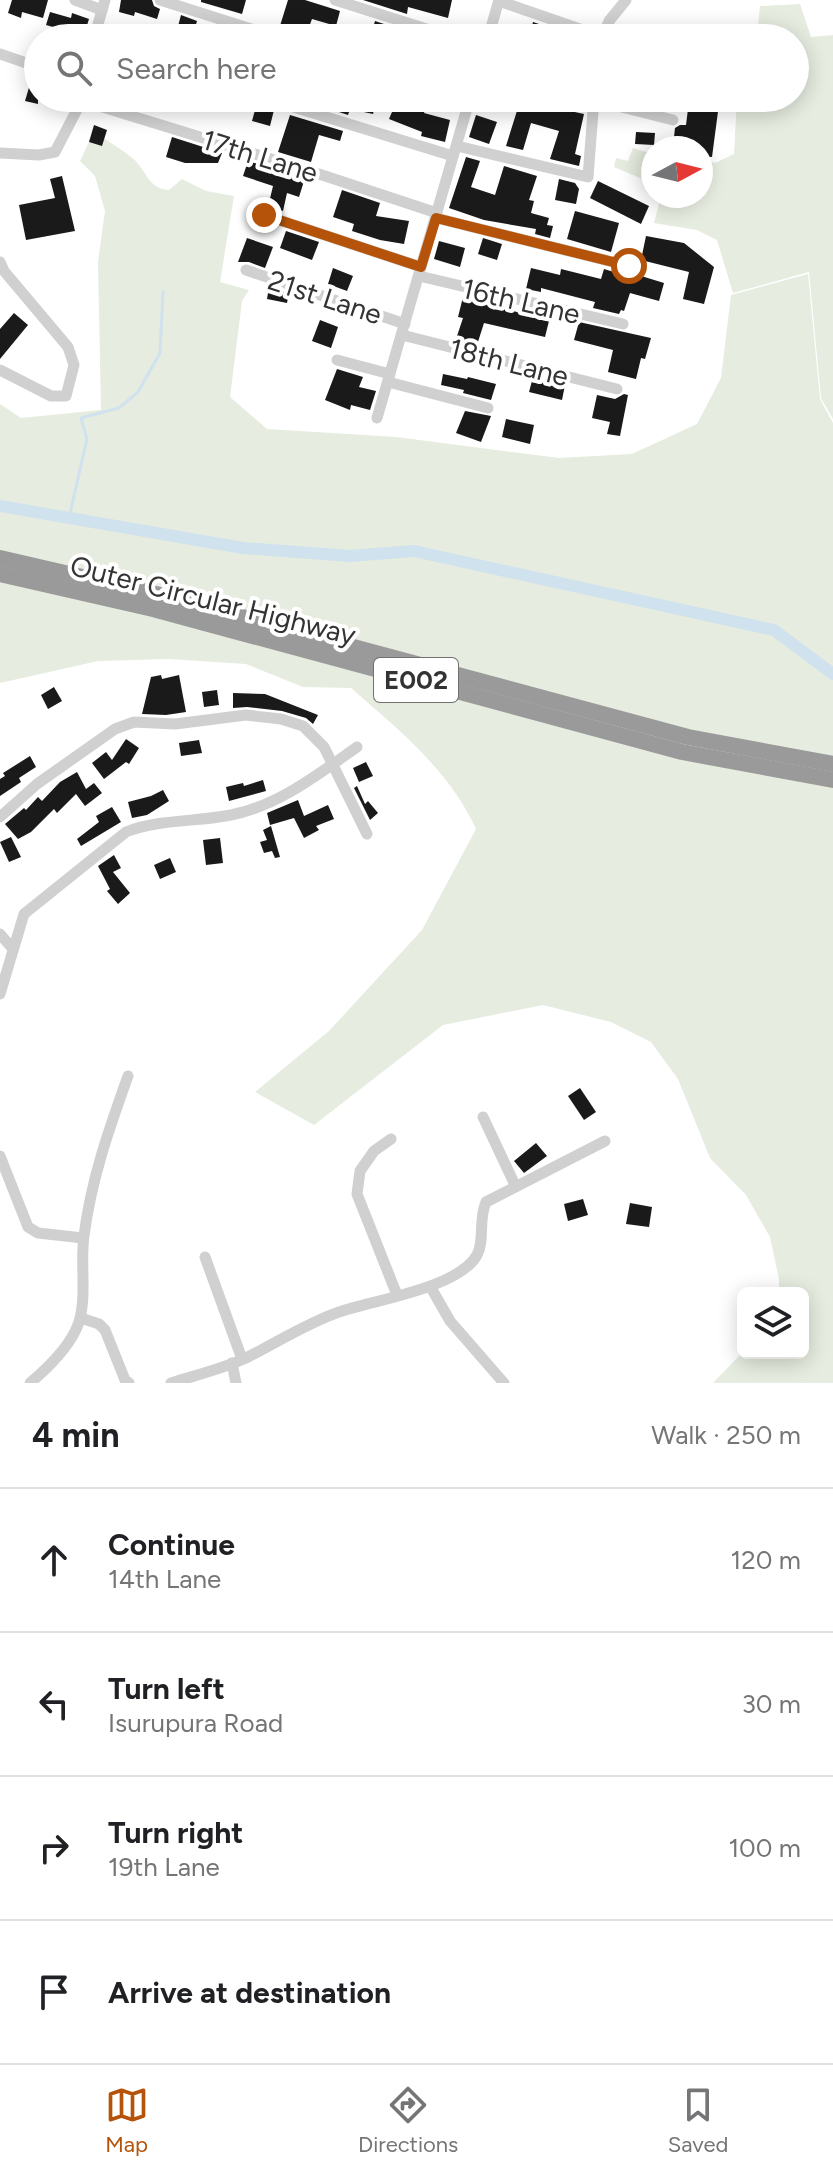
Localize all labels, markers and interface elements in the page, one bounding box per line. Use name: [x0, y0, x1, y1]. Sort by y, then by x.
search box: [24, 24, 809, 112]
icon: search: [52, 46, 96, 90]
text: Search here: [116, 50, 276, 87]
street label: 17th Lane: [198, 122, 322, 190]
north arrow: [641, 136, 713, 208]
route end: [246, 197, 282, 233]
route start: [611, 248, 647, 284]
street label: 21st Lane: [264, 263, 386, 331]
street label: 16th Lane: [459, 271, 583, 331]
street label: 18th Lane: [446, 331, 572, 393]
street label: Outer Circular Highway: [67, 548, 360, 652]
road number: E002: [374, 658, 458, 702]
map controls: [737, 1287, 809, 1359]
button: layers: [737, 1287, 809, 1359]
text: 4 min: [32, 1415, 119, 1456]
text: Walk · 250 m: [651, 1419, 801, 1451]
text: Continue: [108, 1526, 235, 1563]
icon: ahead: [32, 1538, 76, 1582]
text: 120 m: [731, 1544, 801, 1576]
text: 14th Lane: [108, 1563, 221, 1595]
text: Turn left: [108, 1670, 225, 1707]
icon: left: [32, 1682, 76, 1726]
text: 30 m: [742, 1688, 801, 1720]
text: Isurupura Road: [108, 1707, 283, 1739]
text: Turn right: [108, 1814, 243, 1851]
icon: right: [32, 1826, 76, 1870]
text: 100 m: [728, 1832, 801, 1864]
text: 19th Lane: [108, 1851, 220, 1883]
icon: arrive: [32, 1970, 76, 2014]
text: Arrive at destination: [108, 1974, 391, 2011]
tab: Map: [105, 2083, 149, 2158]
tab: Directions: [358, 2083, 458, 2158]
tab: Saved: [668, 2083, 728, 2158]

